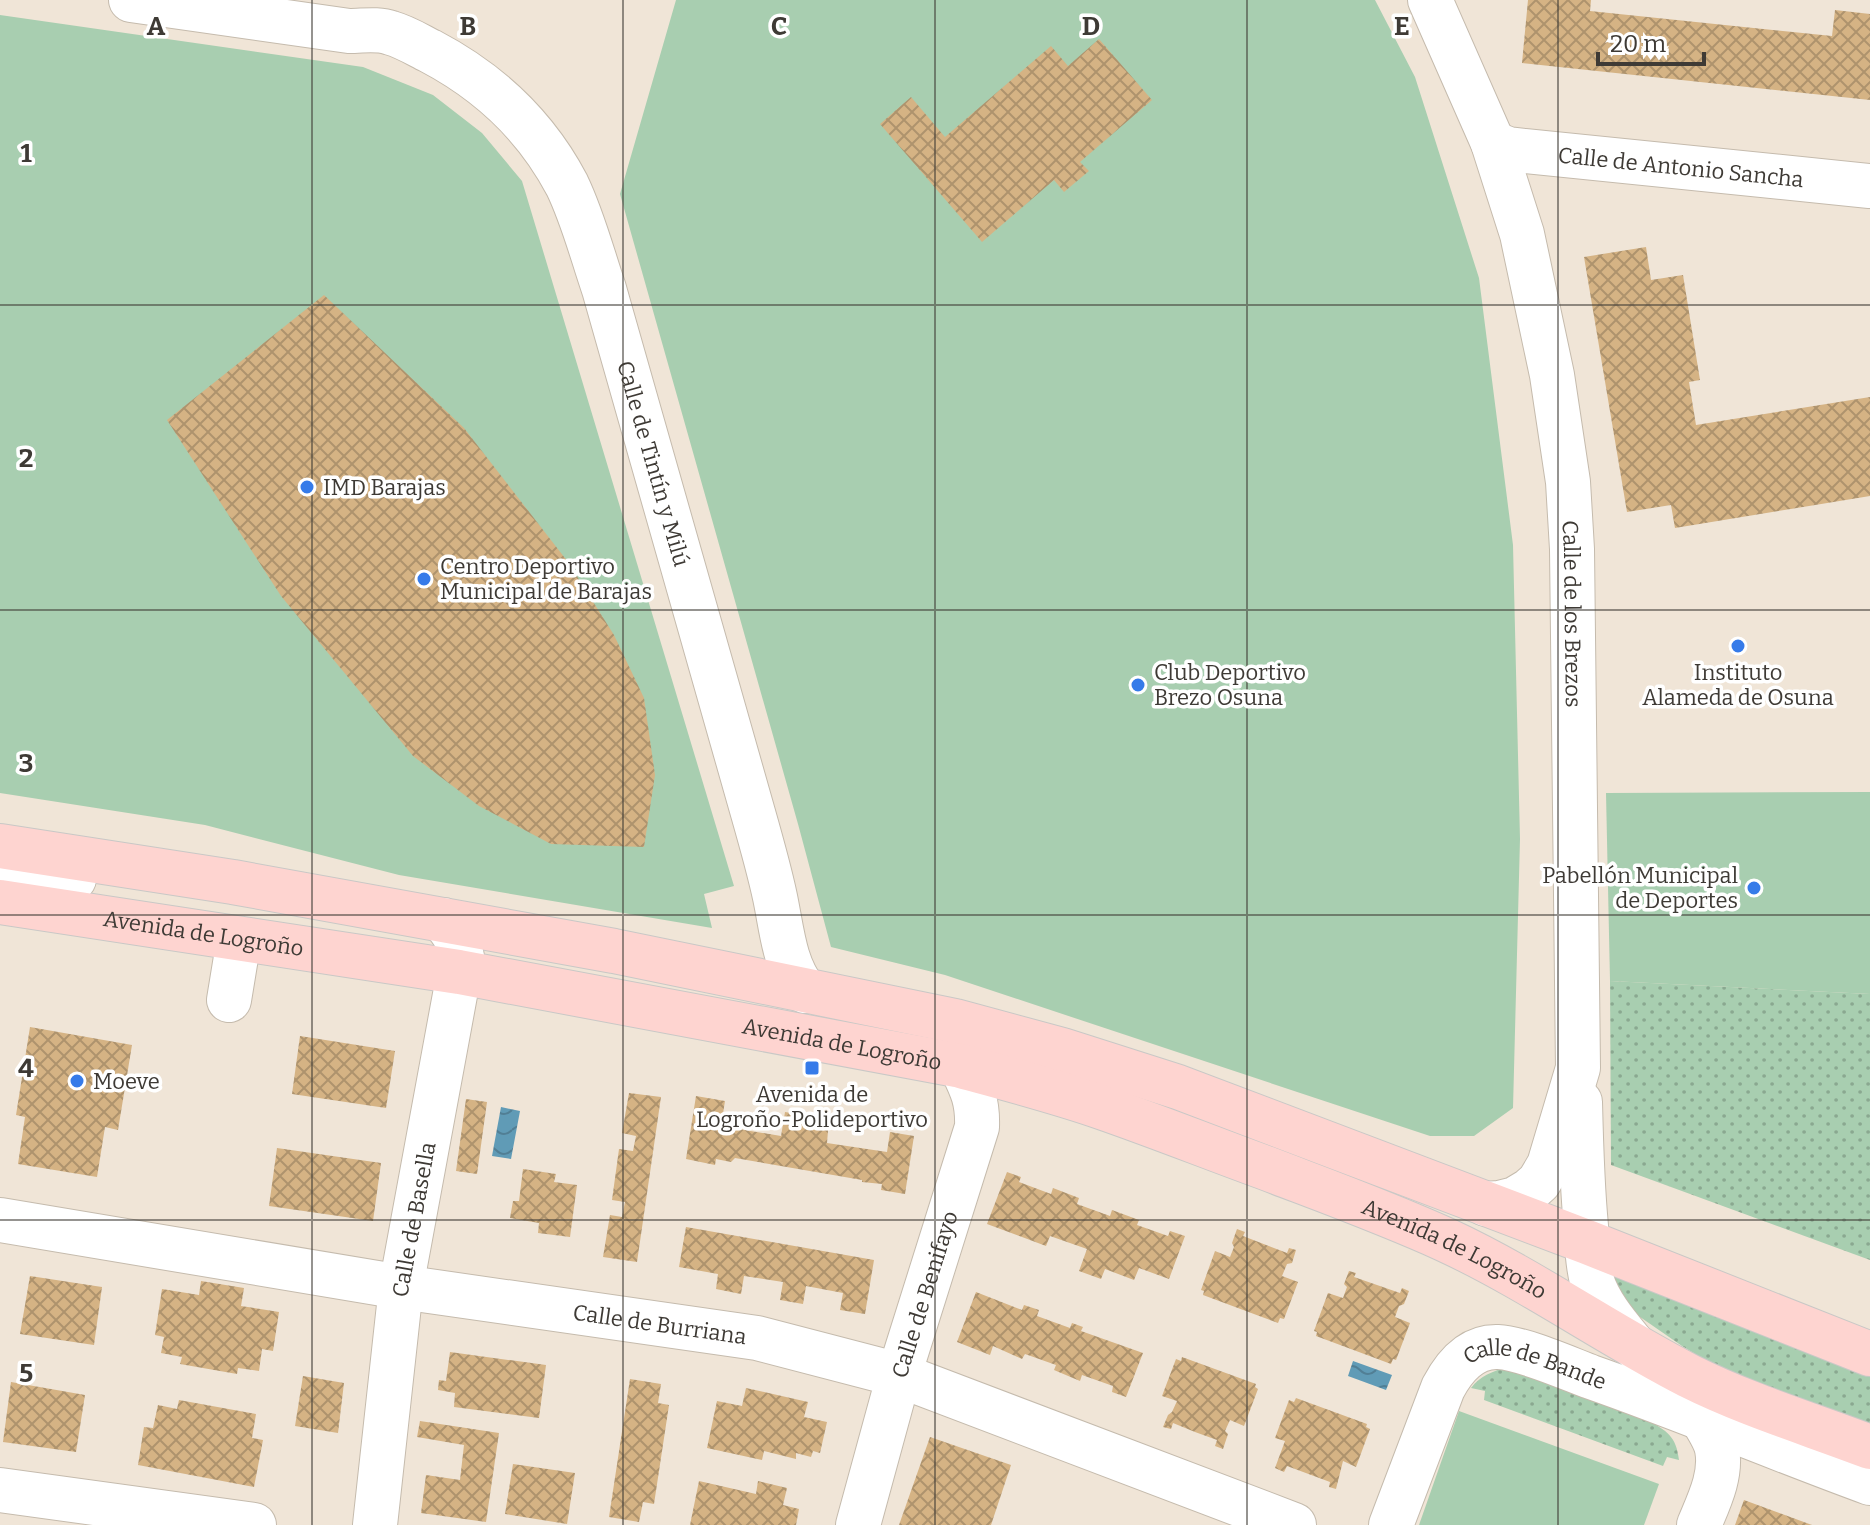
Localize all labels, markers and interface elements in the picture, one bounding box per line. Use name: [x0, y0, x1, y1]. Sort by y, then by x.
text: A: [147, 11, 166, 42]
text: B: [460, 11, 476, 42]
text: C: [771, 11, 787, 42]
text: D: [1082, 11, 1100, 42]
text: E: [1394, 11, 1410, 42]
scale bar: [1598, 16, 1704, 66]
text: 20 m: [1610, 30, 1666, 58]
text: 1: [20, 138, 32, 169]
street label: Calle de Antonio Sancha: [1557, 142, 1805, 193]
street label: Calle de Tintín y Milú: [611, 358, 695, 570]
text: 2: [19, 443, 33, 474]
place label: IMD Barajas: [323, 474, 446, 501]
marker: IMD Barajas: [298, 478, 316, 496]
street label: Calle de los Brezos: [1556, 519, 1587, 708]
place label: Centro Deportivo Municipal de Barajas: [440, 553, 652, 605]
marker: Centro Deportivo Municipal de Barajas: [415, 570, 433, 588]
marker: Instituto Alameda de Osuna: [1729, 637, 1747, 655]
place label: Club Deportivo Brezo Osuna: [1154, 659, 1306, 711]
place label: Instituto Alameda de Osuna: [1642, 659, 1834, 711]
marker: Club Deportivo Brezo Osuna: [1129, 676, 1147, 694]
text: 3: [19, 748, 33, 779]
place label: Pabellón Municipal de Deportes: [1542, 862, 1738, 914]
marker: Pabellón Municipal de Deportes: [1745, 879, 1763, 897]
street label: Avenida de Logroño: [102, 905, 305, 962]
street label: Avenida de Logroño: [740, 1012, 944, 1076]
text: 4: [18, 1053, 34, 1084]
marker: Avenida de Logroño-Polideportivo: [803, 1059, 821, 1077]
place label: Moeve: [93, 1068, 160, 1095]
marker: Moeve: [68, 1072, 86, 1090]
place label: Avenida de Logroño-Polideportivo: [696, 1081, 928, 1133]
street label: Calle de Basella: [387, 1140, 442, 1298]
street label: Avenida de Logroño: [1358, 1193, 1551, 1305]
street label: Calle de Benifayo: [886, 1208, 964, 1381]
street label: Calle de Burriana: [571, 1299, 748, 1350]
street label: Calle de Bande: [1458, 1334, 1610, 1395]
text: 5: [19, 1358, 33, 1389]

